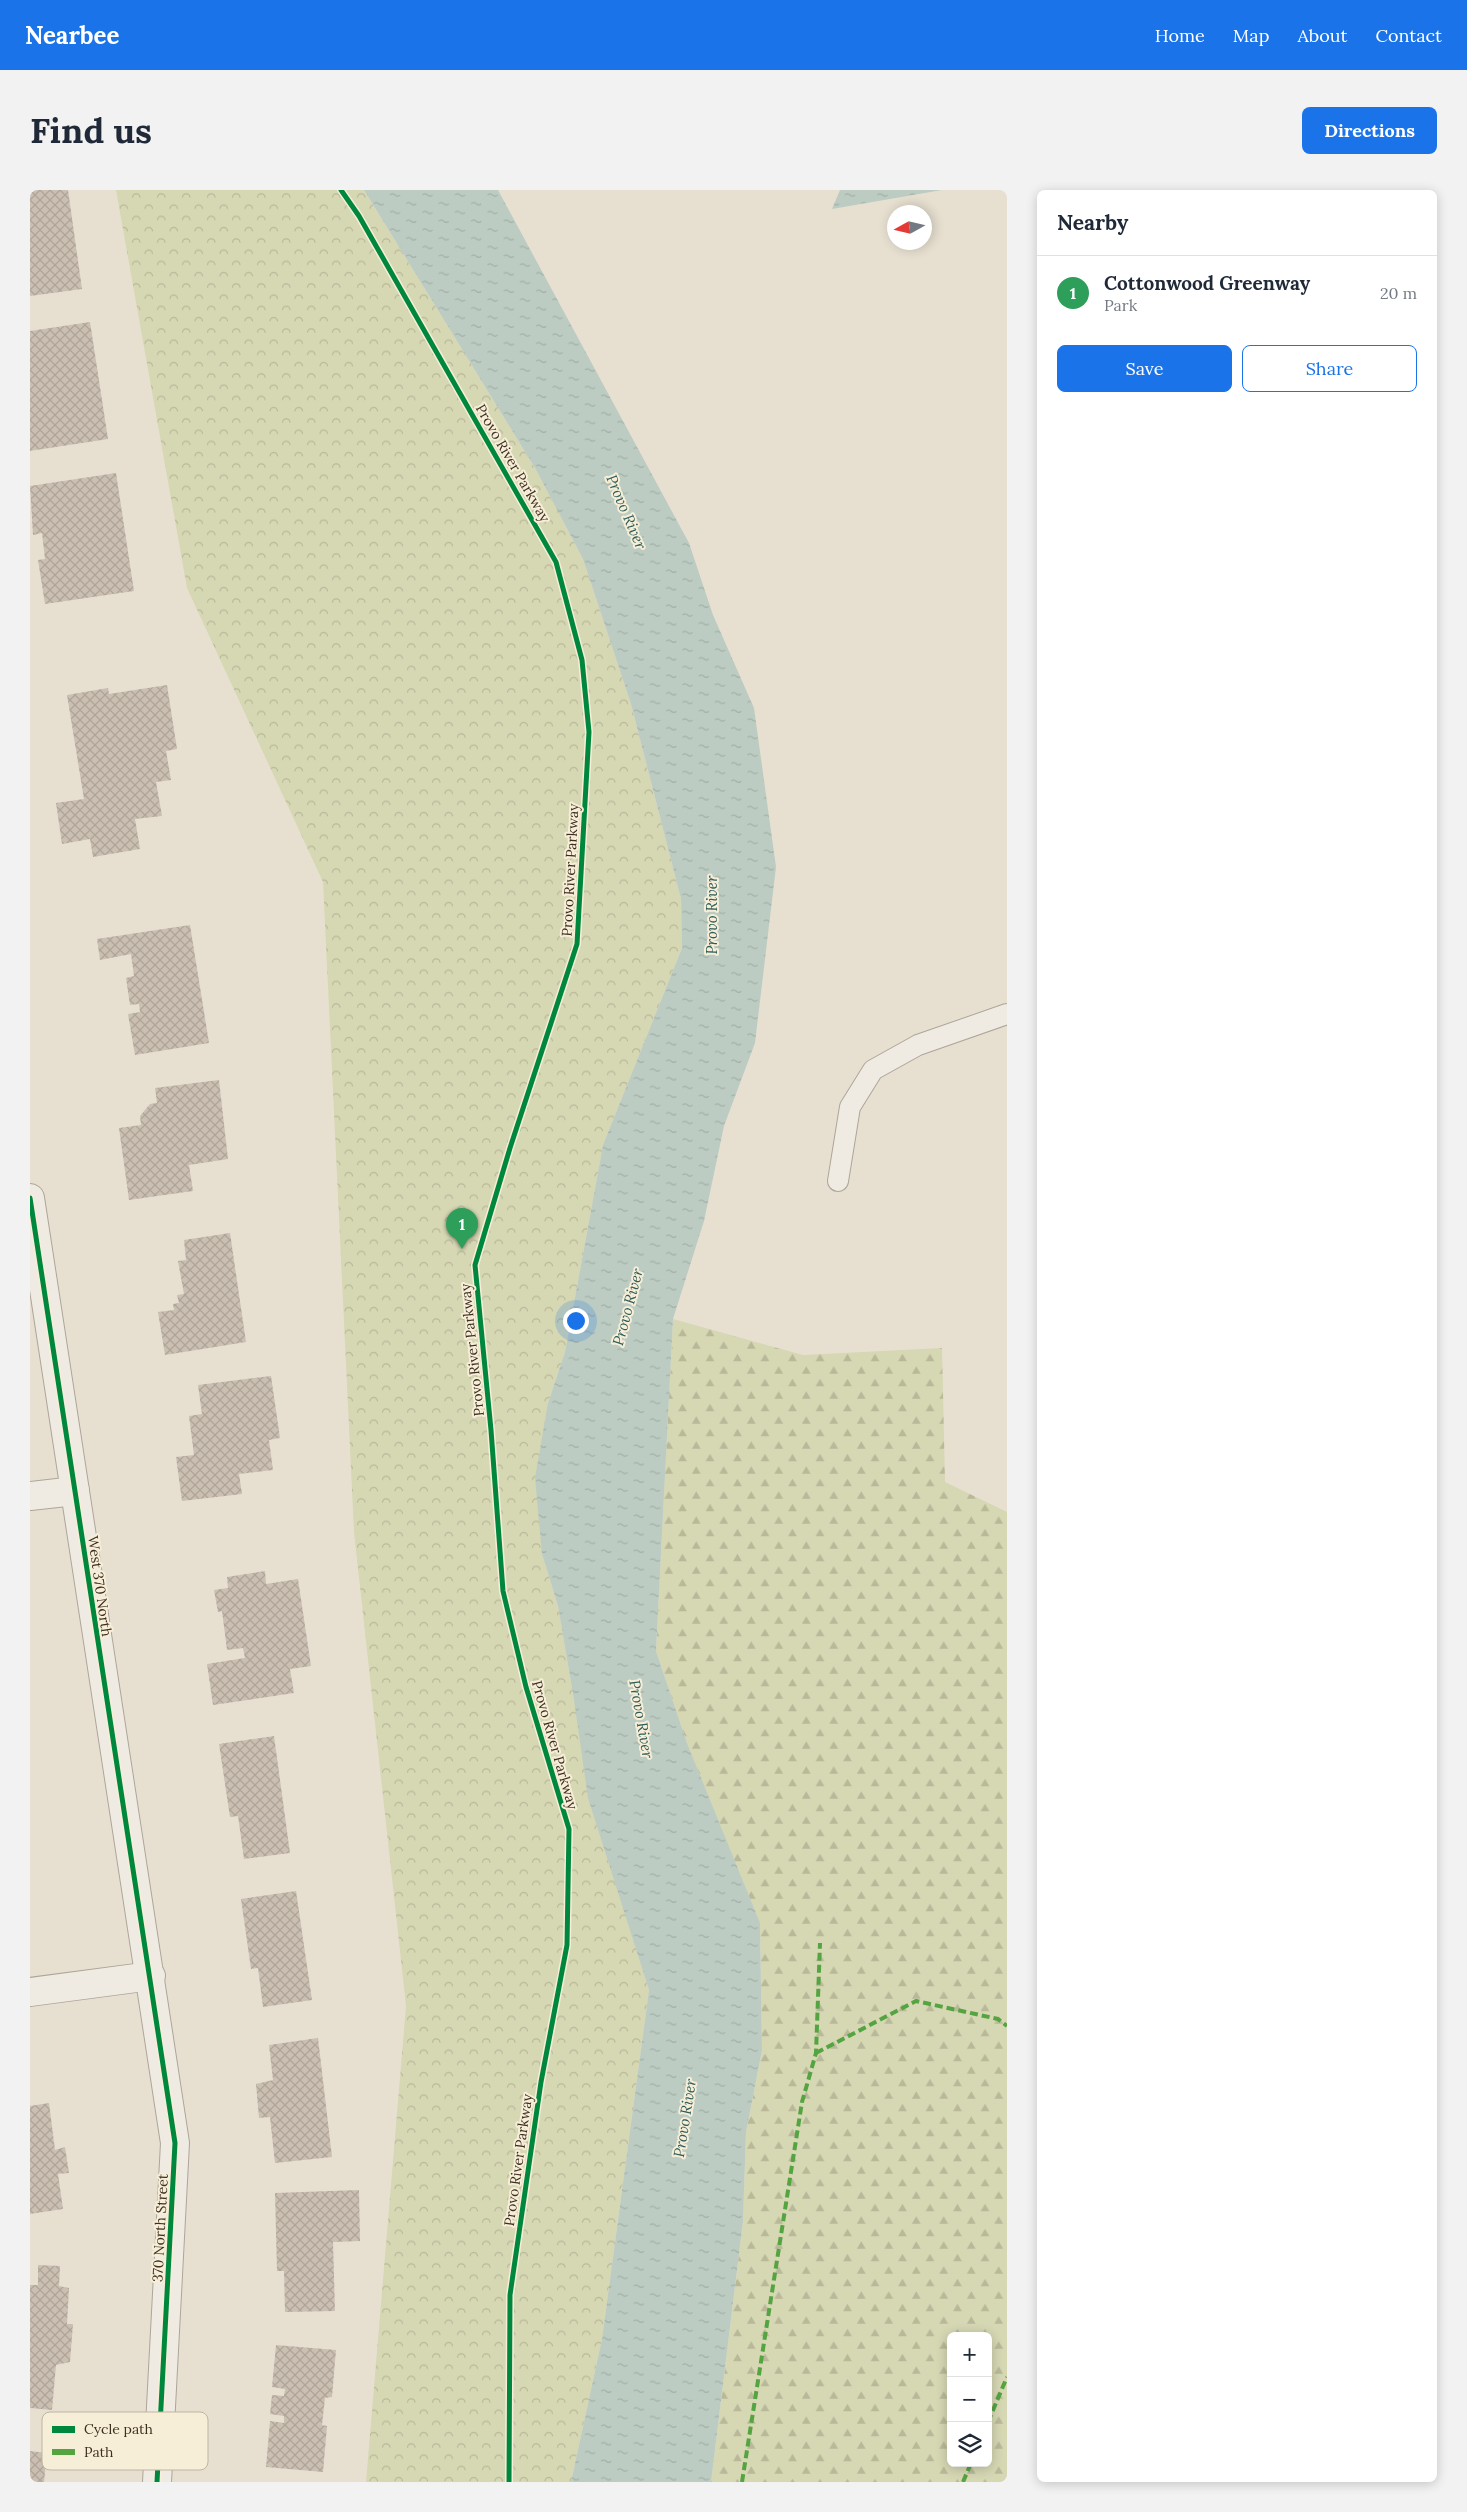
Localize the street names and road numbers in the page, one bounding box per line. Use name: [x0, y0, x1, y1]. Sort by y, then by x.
street label: Provo River Parkway: [472, 401, 554, 526]
street label: Provo River Parkway: [558, 802, 583, 937]
street label: Provo River Parkway: [456, 1282, 488, 1417]
street label: West 370 North: [84, 1534, 116, 1638]
street label: Provo River Parkway: [528, 1679, 582, 1812]
street label: Provo River Parkway: [500, 2092, 536, 2227]
street label: 370 North Street: [148, 2173, 172, 2283]

